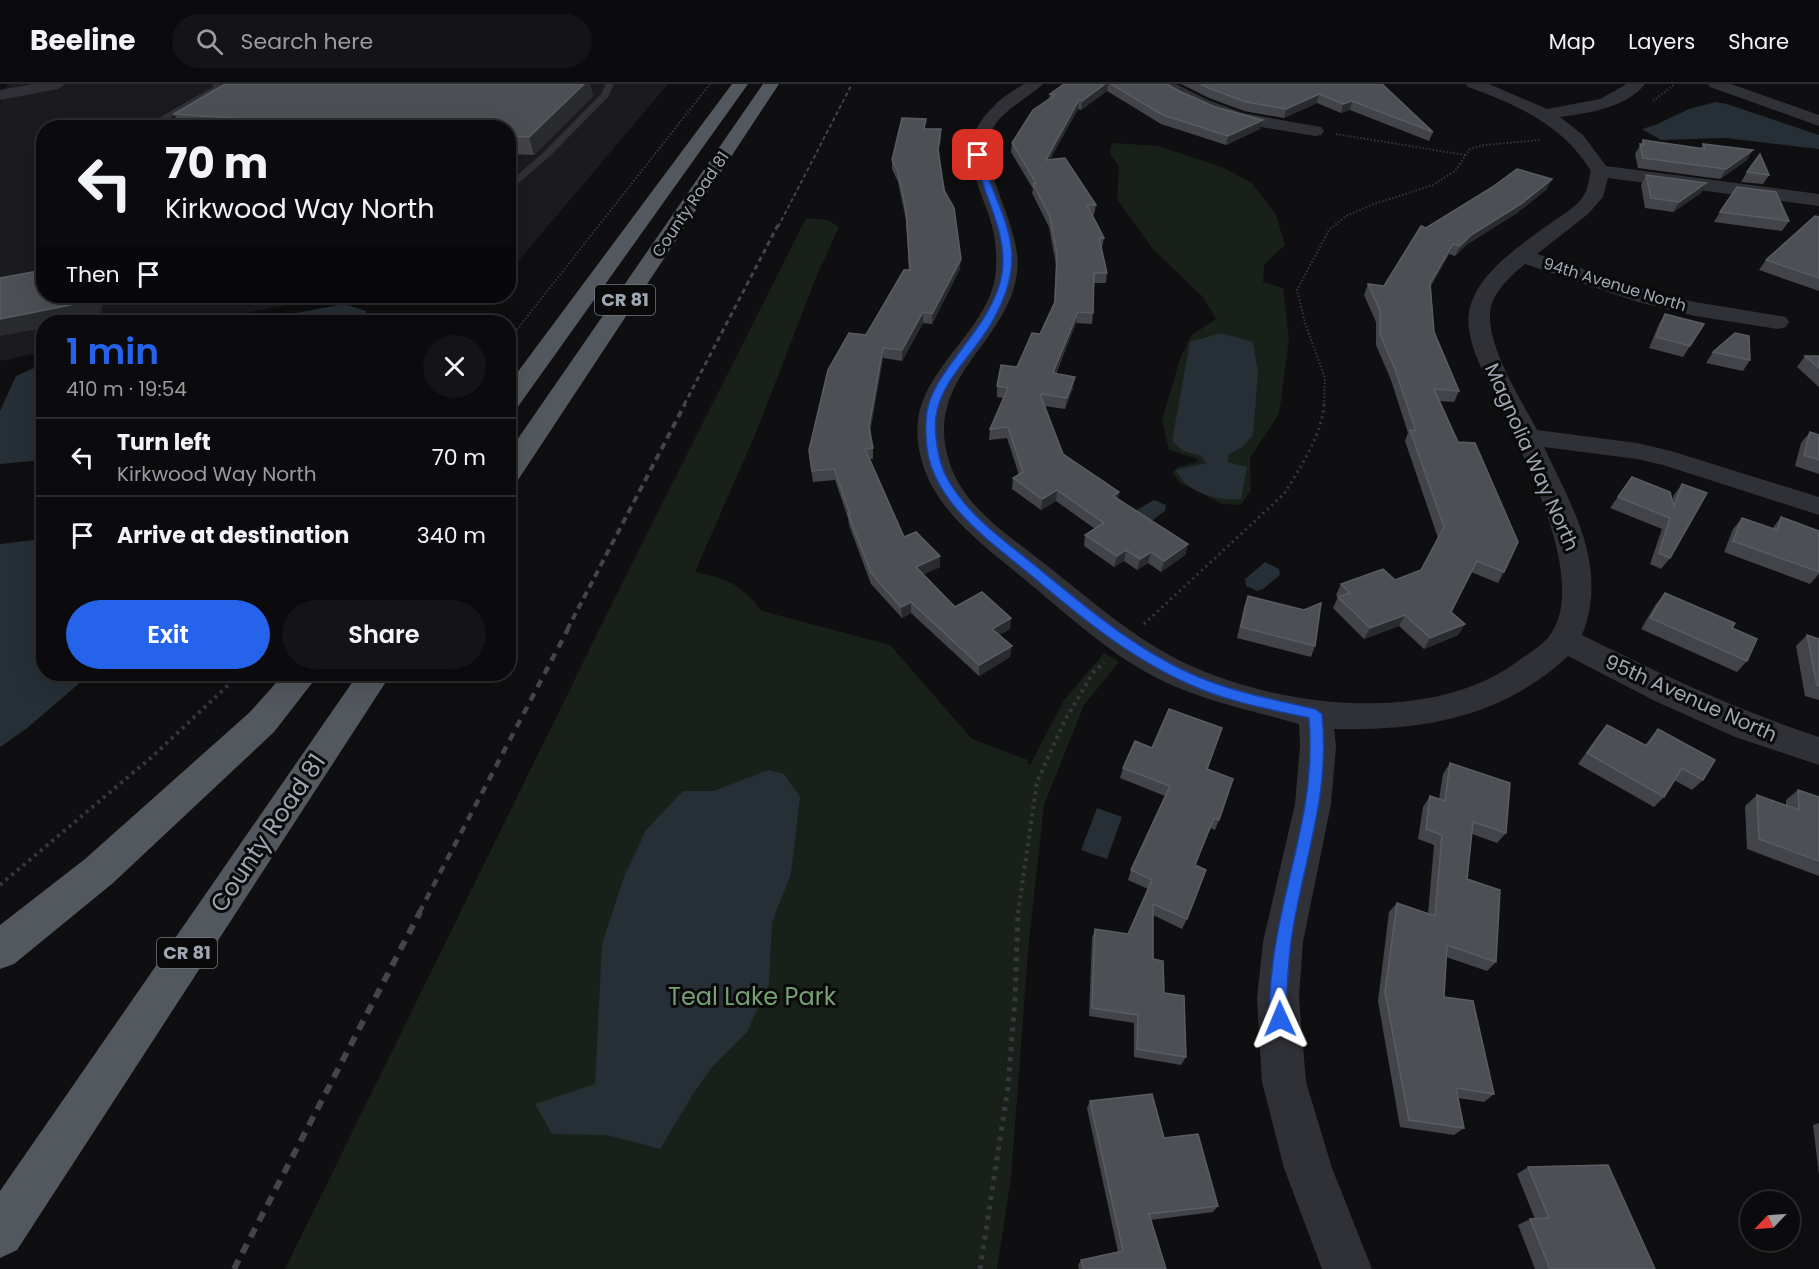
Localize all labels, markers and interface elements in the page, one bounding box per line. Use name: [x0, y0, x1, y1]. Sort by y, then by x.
search box: [172, 14, 592, 68]
text: Beeline: [30, 21, 136, 60]
icon: search: [193, 25, 226, 58]
text: Search here: [241, 26, 373, 57]
text: Map: [1549, 27, 1595, 56]
text: Layers: [1628, 27, 1695, 56]
text: Share: [1728, 27, 1789, 56]
pin: [952, 129, 1003, 180]
text: 70 m: [165, 134, 268, 193]
icon: arrive: [961, 138, 994, 171]
icon: left: [66, 144, 144, 222]
street label: County Road 81: [646, 147, 734, 262]
text: Kirkwood Way North: [165, 190, 434, 227]
street label: 94th Avenue North: [1541, 252, 1689, 317]
icon: arrive: [132, 258, 165, 291]
text: Then: [66, 259, 120, 290]
road number: CR 81: [595, 285, 655, 315]
text: 1 min: [66, 326, 159, 377]
button: close: [423, 335, 486, 398]
street label: Magnolia Way North: [1478, 359, 1586, 555]
text: 410 m · 19:54: [66, 375, 187, 403]
text: Turn left: [117, 427, 211, 458]
icon: left: [66, 441, 99, 474]
text: 70 m: [432, 442, 486, 473]
text: Kirkwood Way North: [117, 460, 317, 488]
icon: arrive: [66, 519, 99, 552]
text: Arrive at destination: [117, 520, 349, 551]
text: 340 m: [417, 520, 486, 551]
button: Exit: [66, 600, 270, 669]
button: Share: [282, 600, 486, 669]
street label: 95th Avenue North: [1601, 648, 1781, 748]
street label: County Road 81: [202, 747, 333, 919]
road number: CR 81: [157, 938, 217, 968]
park label: Teal Lake Park: [668, 980, 837, 1013]
position arrow: [1248, 987, 1312, 1051]
north arrow: [1740, 1191, 1800, 1251]
map controls: [1740, 1191, 1800, 1251]

